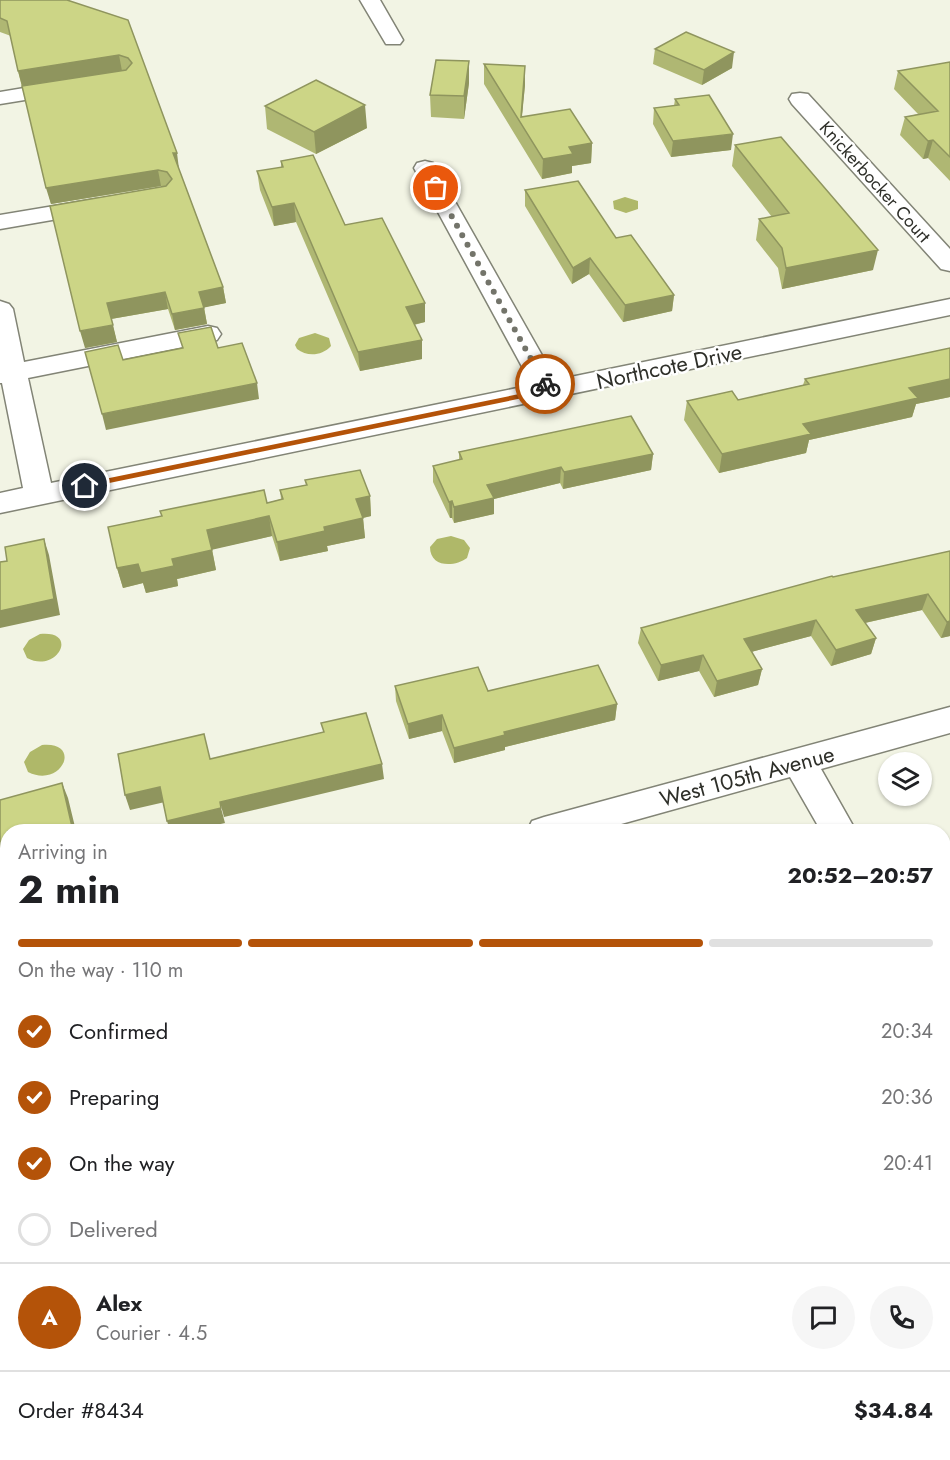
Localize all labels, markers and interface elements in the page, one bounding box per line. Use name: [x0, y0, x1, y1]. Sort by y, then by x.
street label: Knickerbocker Court: [813, 116, 937, 249]
pin: [410, 162, 461, 213]
icon: bag: [419, 171, 452, 204]
street label: Northcote Drive: [593, 335, 745, 397]
courier: [515, 354, 575, 414]
icon: bike: [529, 368, 562, 401]
pin: [59, 460, 110, 511]
icon: home: [68, 469, 101, 502]
street label: West 105th Avenue: [656, 737, 838, 815]
map controls: [878, 752, 932, 806]
button: layers: [878, 752, 932, 806]
text: Arriving in: [18, 838, 108, 867]
text: 20:52–20:57: [788, 859, 933, 891]
text: 2 min: [18, 861, 120, 918]
text: On the way · 110 m: [18, 956, 183, 985]
icon: check: [18, 1015, 51, 1048]
text: Confirmed: [69, 1015, 168, 1047]
text: 20:34: [881, 1017, 933, 1046]
icon: check: [18, 1081, 51, 1114]
text: Preparing: [69, 1081, 160, 1113]
text: 20:36: [881, 1083, 933, 1112]
icon: check: [18, 1147, 51, 1180]
text: On the way: [69, 1147, 174, 1179]
text: 20:41: [883, 1149, 933, 1178]
text: Delivered: [69, 1213, 158, 1245]
button: chat: [792, 1286, 855, 1349]
button: phone: [870, 1286, 933, 1349]
text: Alex: [96, 1287, 142, 1319]
text: A: [41, 1301, 58, 1333]
text: Courier · 4.5: [96, 1319, 207, 1348]
text: Order #8434: [18, 1394, 144, 1426]
text: $34.84: [854, 1394, 933, 1426]

